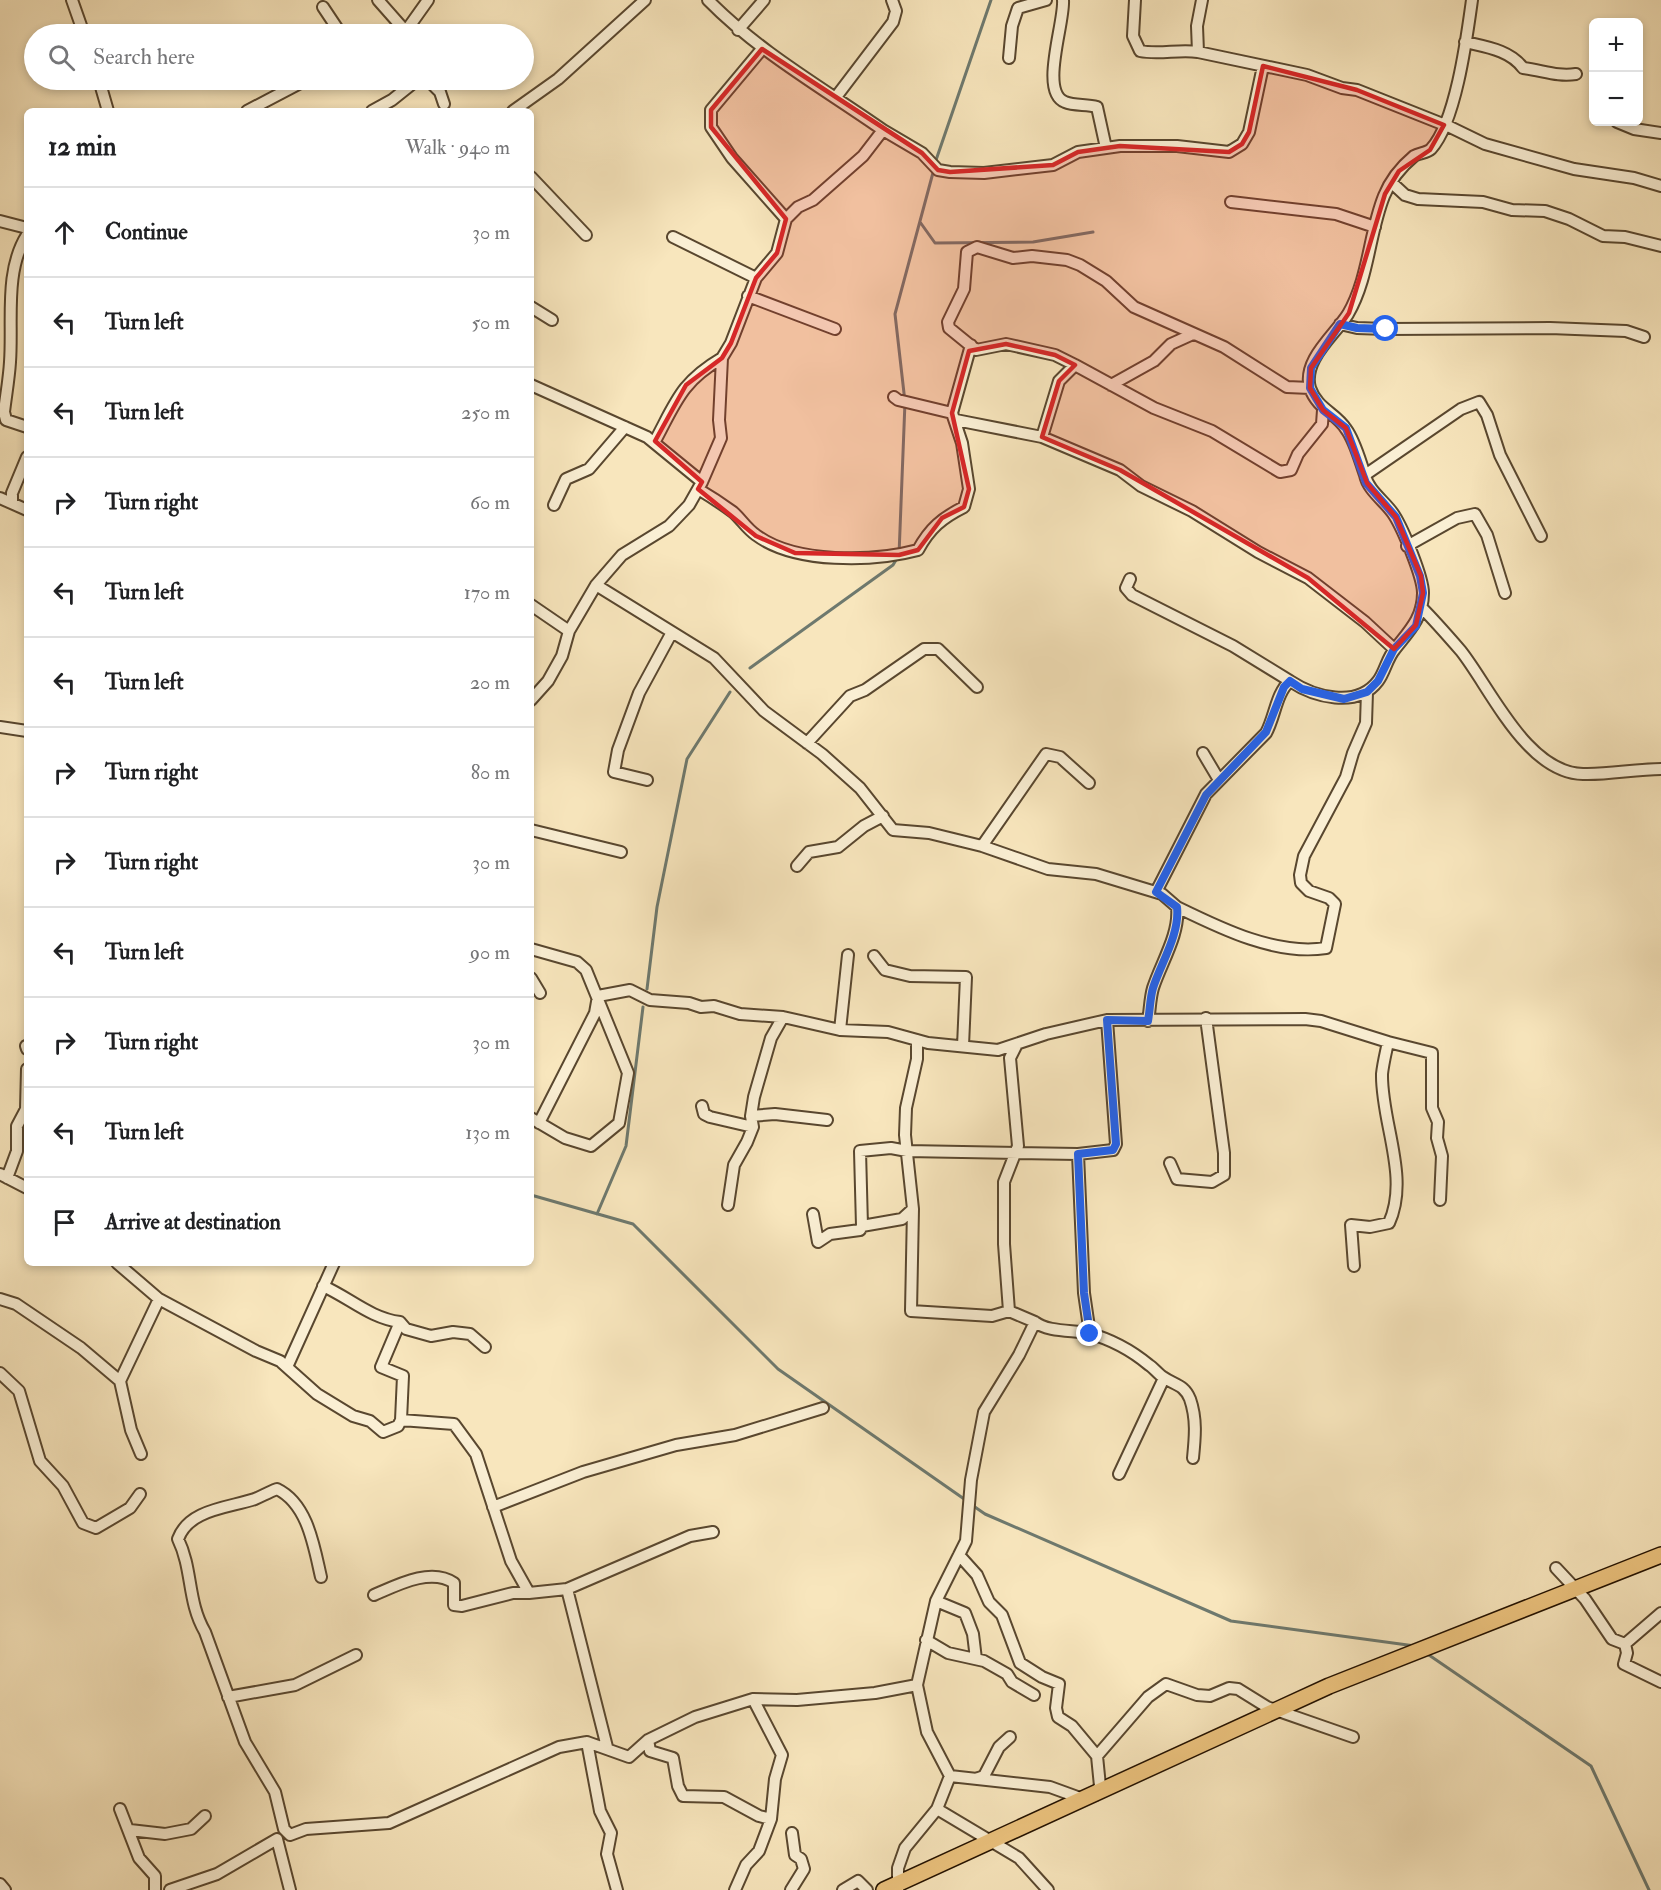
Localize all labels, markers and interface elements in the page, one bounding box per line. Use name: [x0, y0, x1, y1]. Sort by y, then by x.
map controls: [1589, 18, 1643, 126]
button: +: [1589, 18, 1643, 72]
search box: [24, 24, 534, 90]
icon: search: [45, 41, 78, 74]
text: Search here: [93, 43, 195, 71]
button: −: [1589, 72, 1643, 126]
text: 12 min: [48, 131, 116, 163]
text: Walk · 940 m: [405, 135, 510, 160]
icon: ahead: [48, 216, 81, 249]
text: Continue: [105, 218, 188, 246]
text: 30 m: [472, 220, 510, 245]
icon: left: [48, 306, 81, 339]
text: Turn left: [105, 308, 184, 336]
text: 50 m: [471, 310, 510, 335]
route start: [1372, 315, 1398, 341]
icon: left: [48, 396, 81, 429]
text: Turn left: [105, 398, 184, 426]
text: 250 m: [461, 400, 510, 425]
icon: right: [48, 486, 81, 519]
text: Turn right: [105, 488, 198, 516]
text: 60 m: [470, 490, 510, 515]
icon: left: [48, 576, 81, 609]
text: Turn left: [105, 578, 184, 606]
text: 170 m: [464, 580, 510, 605]
icon: left: [48, 666, 81, 699]
text: Turn left: [105, 668, 184, 696]
text: 20 m: [470, 670, 510, 695]
icon: right: [48, 756, 81, 789]
text: Turn right: [105, 758, 198, 786]
text: 80 m: [471, 760, 510, 785]
icon: right: [48, 846, 81, 879]
text: Turn right: [105, 848, 198, 876]
text: 30 m: [472, 850, 510, 875]
icon: left: [48, 936, 81, 969]
text: Turn left: [105, 938, 184, 966]
text: 90 m: [470, 940, 510, 965]
icon: right: [48, 1026, 81, 1059]
text: Turn right: [105, 1028, 198, 1056]
text: 30 m: [472, 1030, 510, 1055]
icon: left: [48, 1116, 81, 1149]
text: Turn left: [105, 1118, 184, 1146]
text: 130 m: [465, 1120, 510, 1145]
icon: arrive: [48, 1206, 81, 1239]
text: Arrive at destination: [105, 1208, 281, 1236]
route end: [1076, 1320, 1102, 1346]

